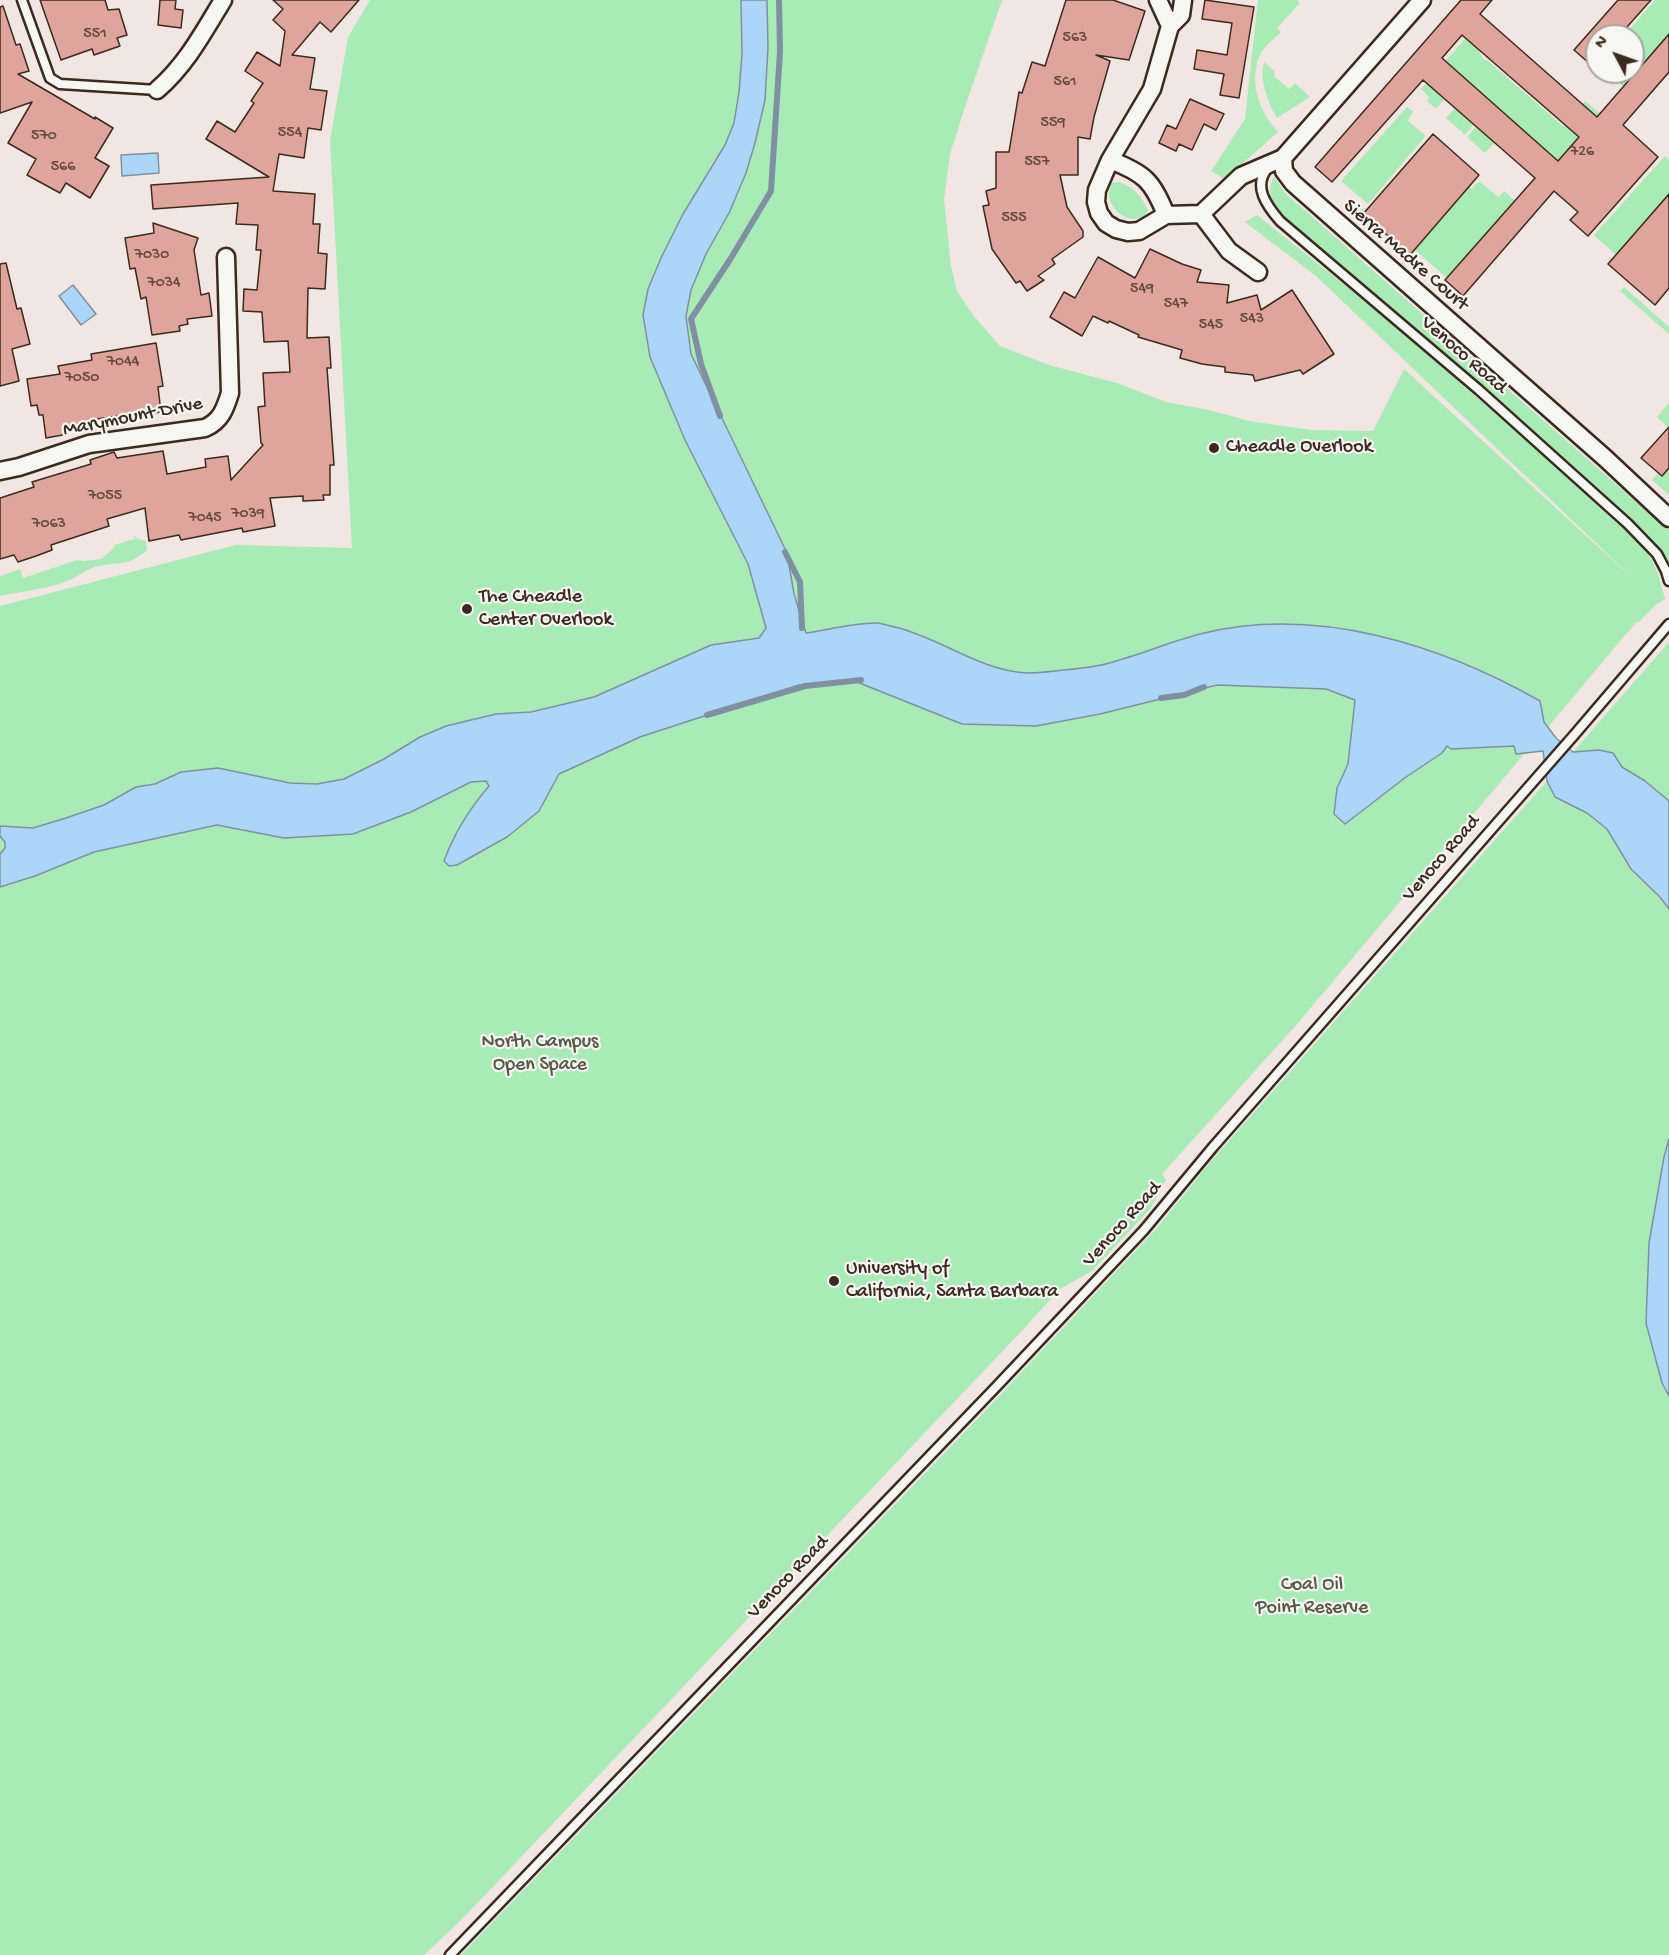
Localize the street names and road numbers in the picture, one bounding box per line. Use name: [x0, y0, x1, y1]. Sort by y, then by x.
street label: Sierra Madre Court: [1337, 195, 1473, 317]
street label: Venoco Road: [1415, 312, 1511, 400]
street label: Marymount Drive: [61, 393, 205, 443]
street label: Venoco Road: [1398, 811, 1486, 907]
street label: Venoco Road: [1078, 1177, 1168, 1273]
street label: Venoco Road: [743, 1531, 835, 1625]

